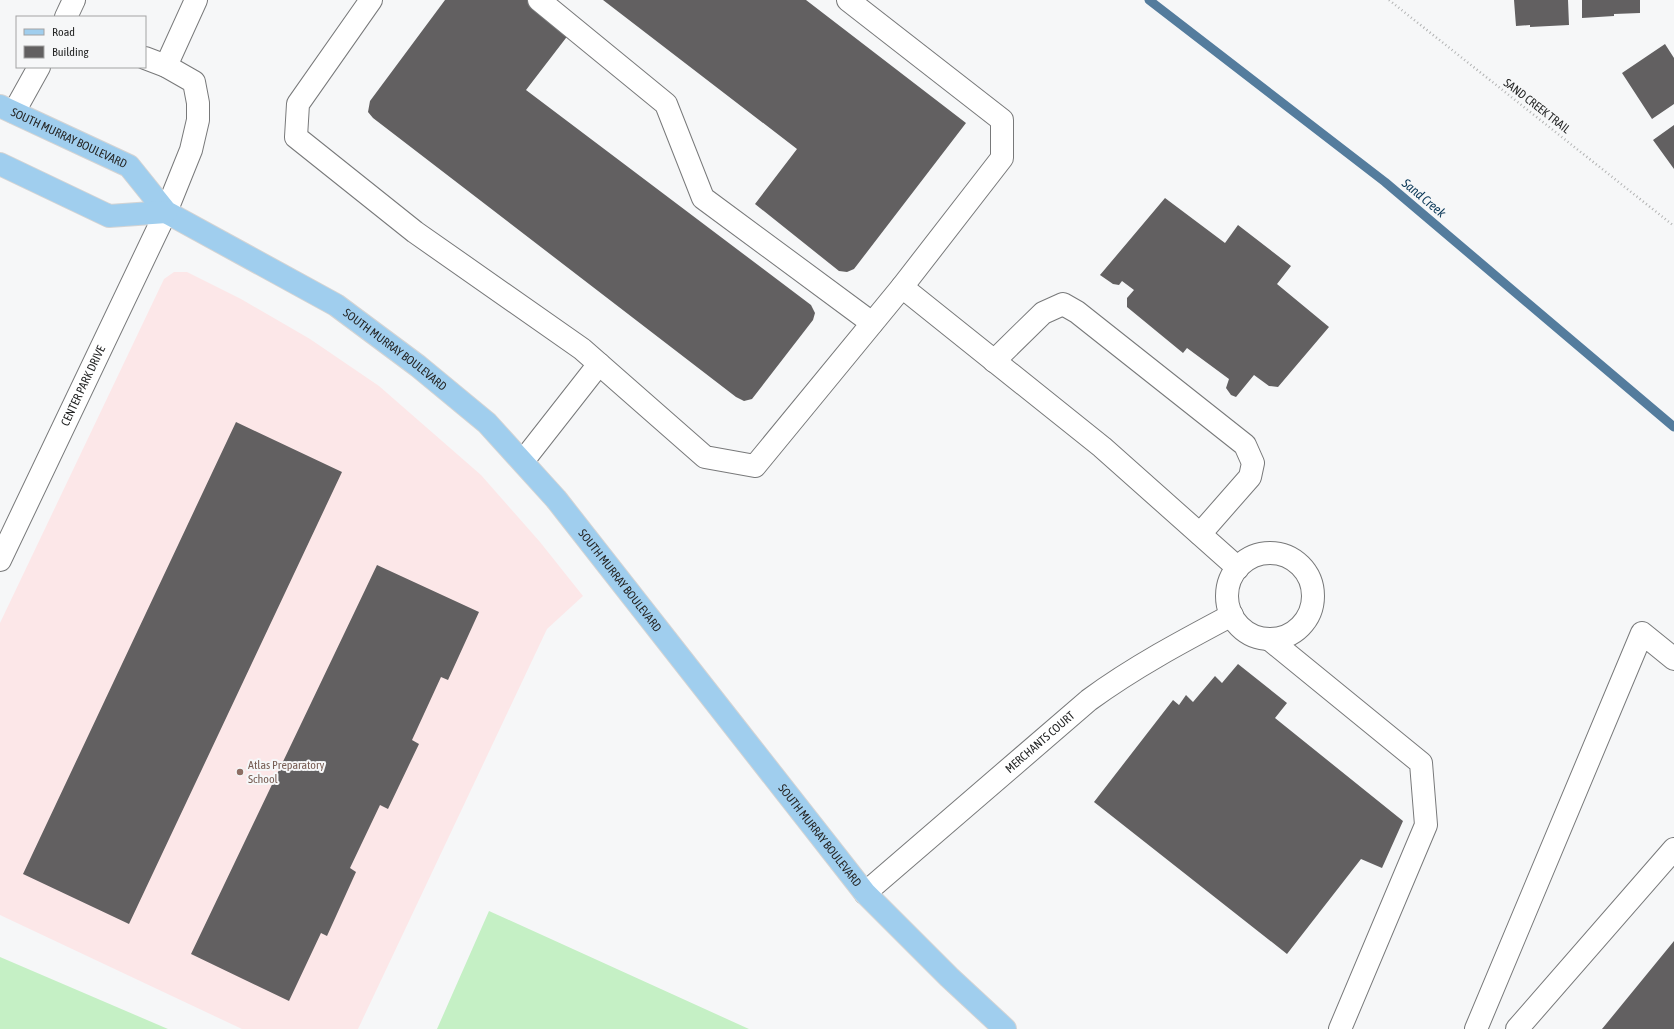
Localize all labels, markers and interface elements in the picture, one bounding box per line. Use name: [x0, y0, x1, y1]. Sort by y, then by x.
legend: [16, 16, 146, 68]
text: Road: [52, 25, 75, 39]
text: Building: [52, 45, 90, 59]
street label: SAND CREEK TRAIL: [1501, 76, 1573, 136]
street label: SOUTH MURRAY BOULEVARD: [9, 105, 129, 171]
water label: Sand Creek: [1398, 175, 1449, 221]
street label: SOUTH MURRAY BOULEVARD: [340, 306, 450, 394]
street label: CENTER PARK DRIVE: [58, 343, 108, 428]
street label: SOUTH MURRAY BOULEVARD: [575, 526, 665, 635]
street label: MERCHANTS COURT: [1002, 708, 1078, 776]
place label: Atlas Preparatory School: [248, 758, 325, 786]
marker: Atlas Preparatory School: [235, 767, 245, 777]
street label: SOUTH MURRAY BOULEVARD: [775, 781, 865, 890]

